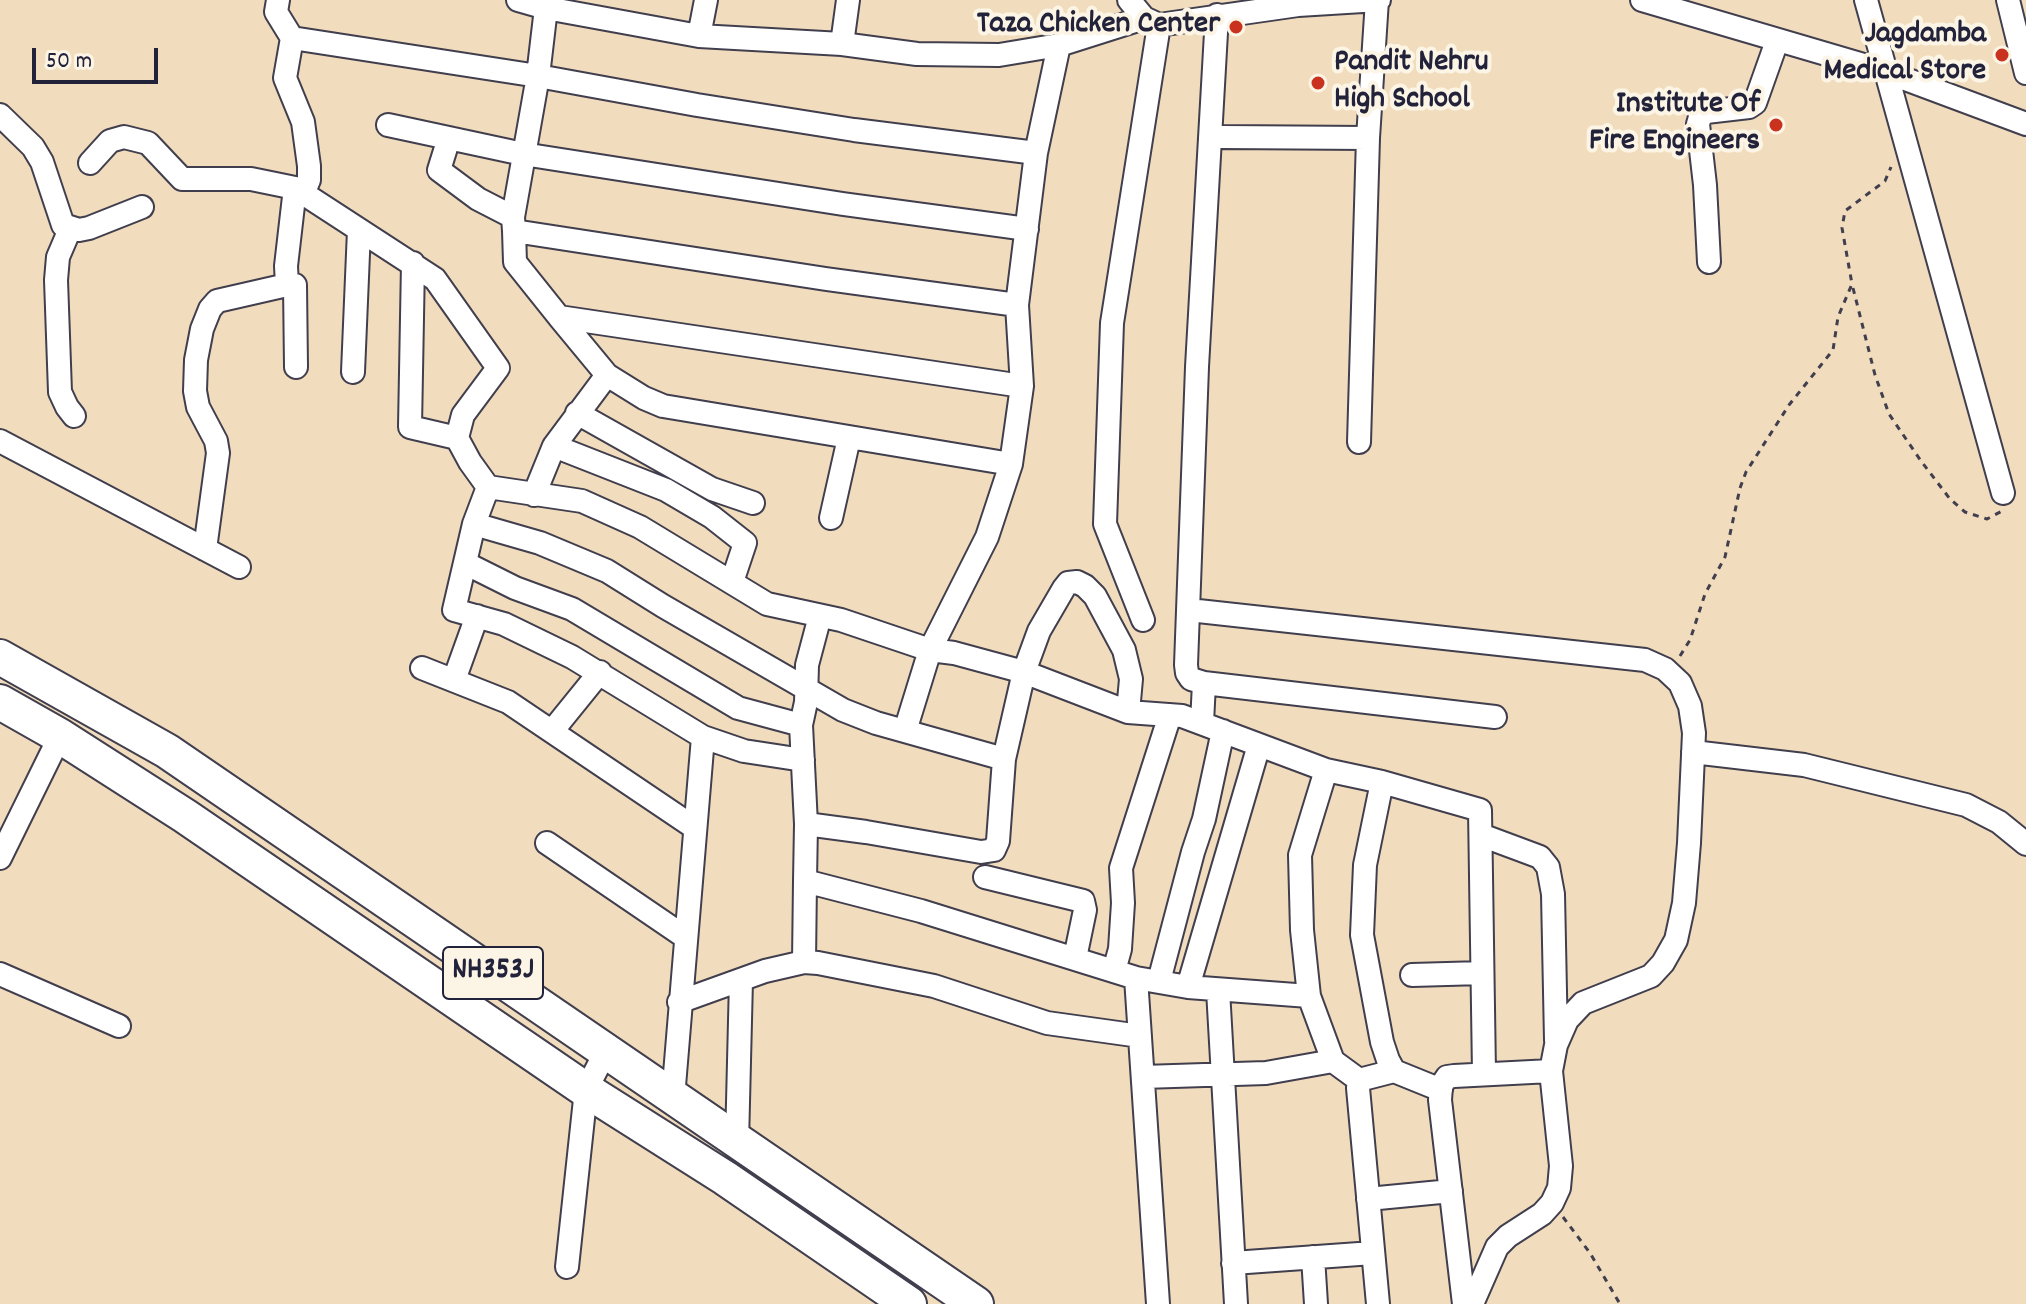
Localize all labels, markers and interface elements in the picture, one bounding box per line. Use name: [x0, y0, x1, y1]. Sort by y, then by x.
place label: Taza Chicken Center: [977, 8, 1220, 46]
marker: Taza Chicken Center: [1227, 18, 1245, 36]
place label: Jagdamba Medical Store: [1823, 18, 1986, 93]
scale bar: [36, 32, 162, 82]
text: 50 m: [46, 45, 92, 79]
place label: Pandit Nehru High School: [1334, 46, 1489, 121]
marker: Jagdamba Medical Store: [1993, 46, 2011, 64]
marker: Pandit Nehru High School: [1309, 74, 1327, 92]
place label: Institute Of Fire Engineers: [1589, 88, 1760, 163]
marker: Institute Of Fire Engineers: [1767, 116, 1785, 134]
road number: NH353J: [443, 947, 543, 999]

